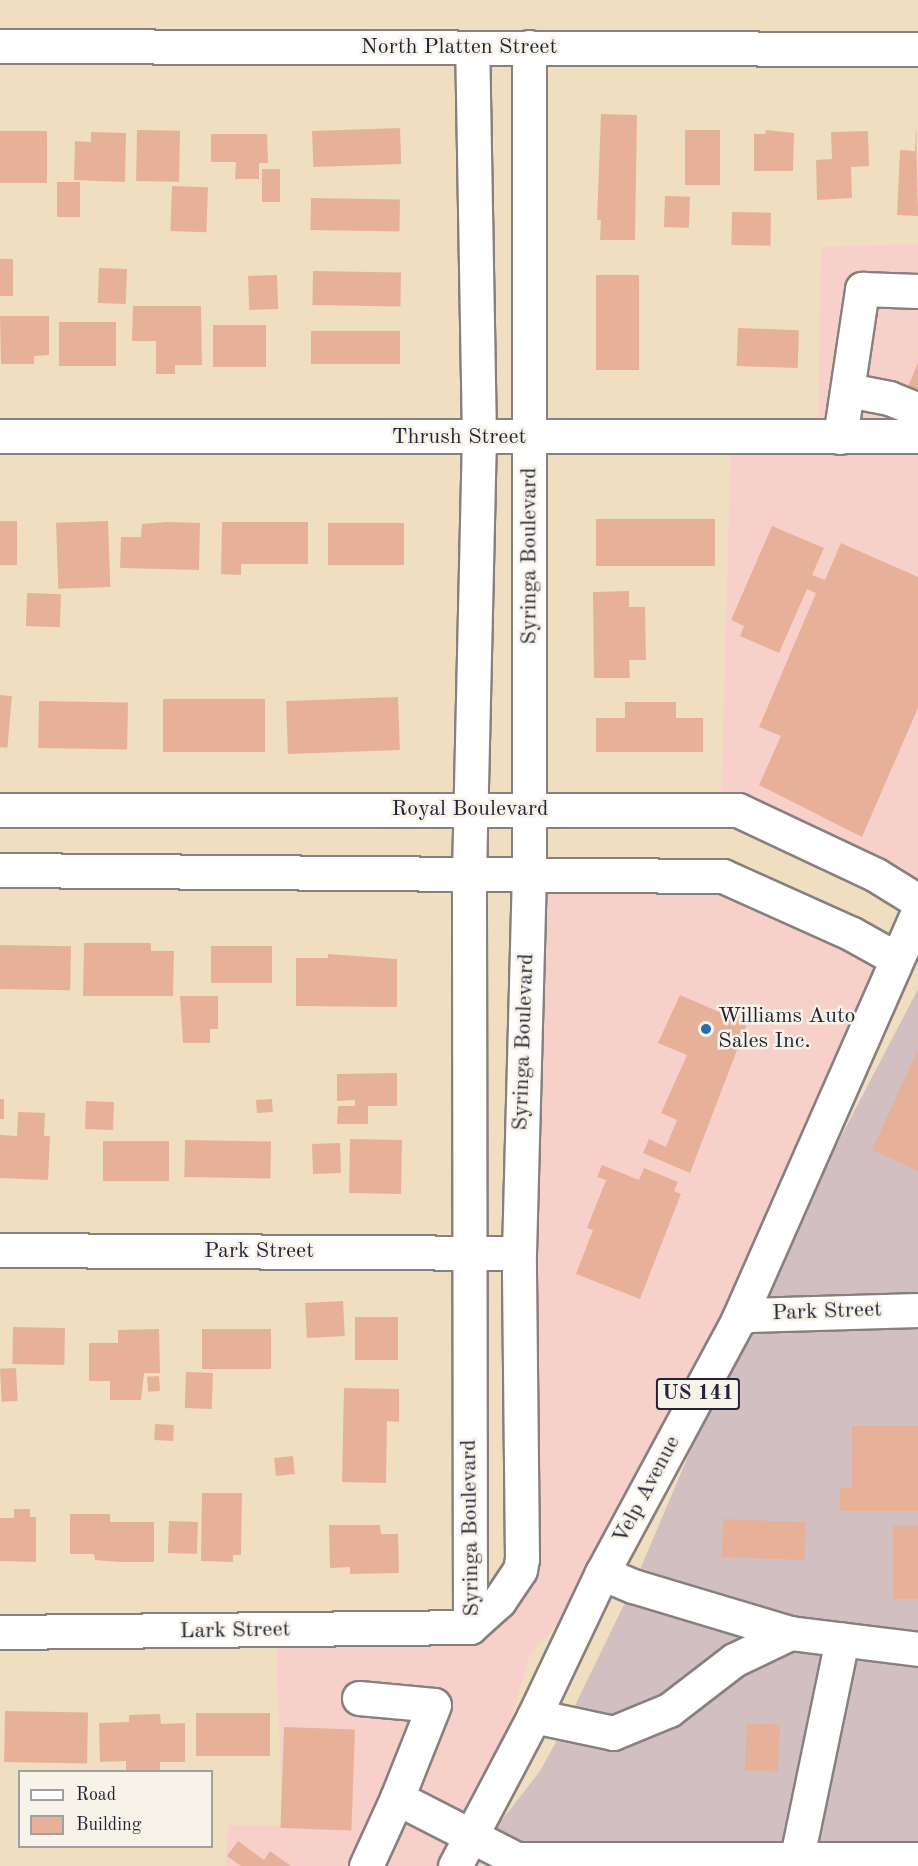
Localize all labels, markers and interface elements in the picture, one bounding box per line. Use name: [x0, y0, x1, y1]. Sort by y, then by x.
street label: North Platten Street: [361, 35, 557, 61]
street label: Thrush Street: [392, 425, 526, 451]
street label: Syringa Boulevard: [517, 467, 543, 645]
street label: Royal Boulevard: [392, 797, 548, 823]
street label: Syringa Boulevard: [508, 953, 540, 1131]
place label: Williams Auto Sales Inc.: [718, 1003, 855, 1054]
marker: Williams Auto Sales Inc.: [699, 1022, 713, 1036]
street label: Park Street: [204, 1239, 314, 1265]
street label: Park Street: [772, 1297, 882, 1327]
road number: US 141: [654, 1376, 742, 1412]
street label: Velp Avenue: [608, 1432, 686, 1548]
street label: Syringa Boulevard: [456, 1439, 486, 1617]
street label: Lark Street: [180, 1617, 290, 1645]
legend: [18, 1770, 213, 1848]
text: Road: [76, 1786, 116, 1804]
text: Building: [76, 1816, 141, 1834]

